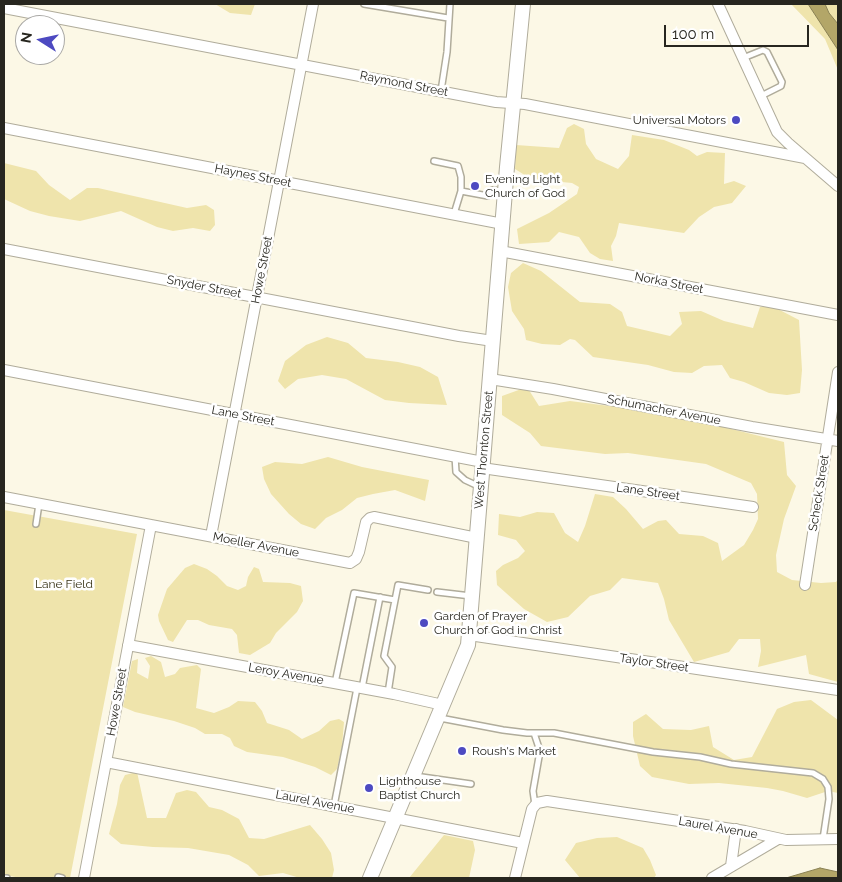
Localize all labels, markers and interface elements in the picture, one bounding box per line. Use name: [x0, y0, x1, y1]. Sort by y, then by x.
north arrow: [15, 15, 65, 65]
scale bar: [667, 15, 812, 47]
text: 100 m: [672, 25, 714, 43]
text: N: [17, 31, 35, 44]
street label: Raymond Street: [359, 68, 449, 100]
place label: Universal Motors: [633, 113, 726, 127]
marker: Universal Motors: [730, 114, 742, 126]
street label: Haynes Street: [213, 162, 293, 190]
place label: Evening Light Church of God: [485, 172, 565, 200]
marker: Evening Light Church of God: [469, 180, 481, 192]
street label: Howe Street: [248, 235, 276, 305]
street label: Norka Street: [633, 269, 705, 297]
street label: Snyder Street: [166, 273, 242, 301]
street label: West Thornton Street: [472, 390, 496, 510]
street label: Schumacher Avenue: [606, 392, 722, 428]
street label: Lane Street: [210, 403, 276, 429]
street label: Scheck Street: [806, 454, 832, 532]
street label: Lane Street: [615, 480, 681, 504]
street label: Moeller Avenue: [212, 530, 300, 560]
park label: Lane Field: [35, 577, 93, 591]
place label: Garden of Prayer Church of God in Christ: [434, 609, 562, 637]
marker: Garden of Prayer Church of God in Christ: [418, 617, 430, 629]
street label: Taylor Street: [618, 651, 690, 675]
street label: Leroy Avenue: [247, 660, 325, 688]
street label: Howe Street: [104, 667, 130, 737]
place label: Roush's Market: [472, 744, 556, 758]
marker: Roush's Market: [456, 745, 468, 757]
place label: Lighthouse Baptist Church: [379, 774, 460, 802]
marker: Lighthouse Baptist Church: [363, 782, 375, 794]
street label: Laurel Avenue: [274, 787, 356, 817]
street label: Laurel Avenue: [677, 814, 759, 842]

